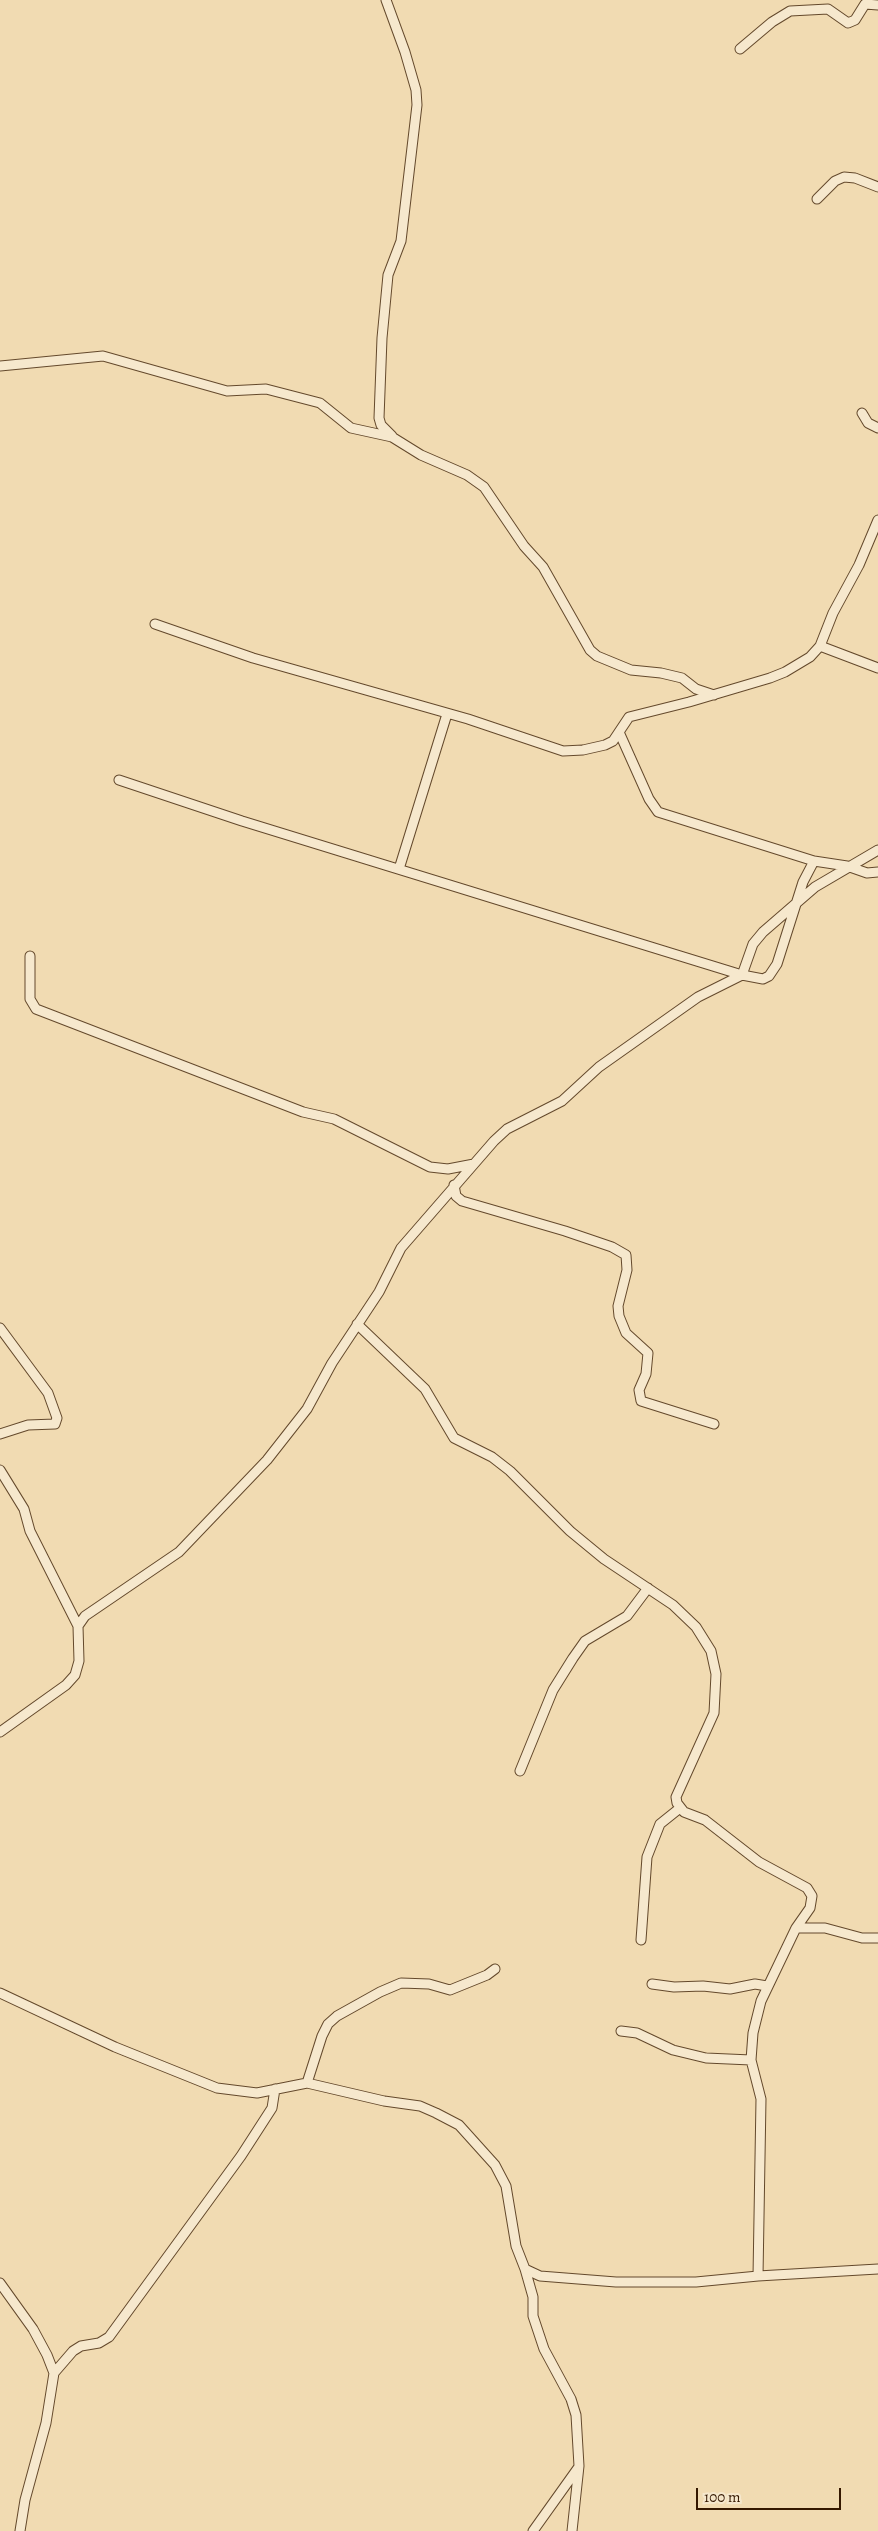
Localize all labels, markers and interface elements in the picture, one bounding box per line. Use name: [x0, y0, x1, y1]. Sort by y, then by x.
scale bar: [698, 2478, 843, 2510]
text: 100 m: [704, 2487, 741, 2507]

